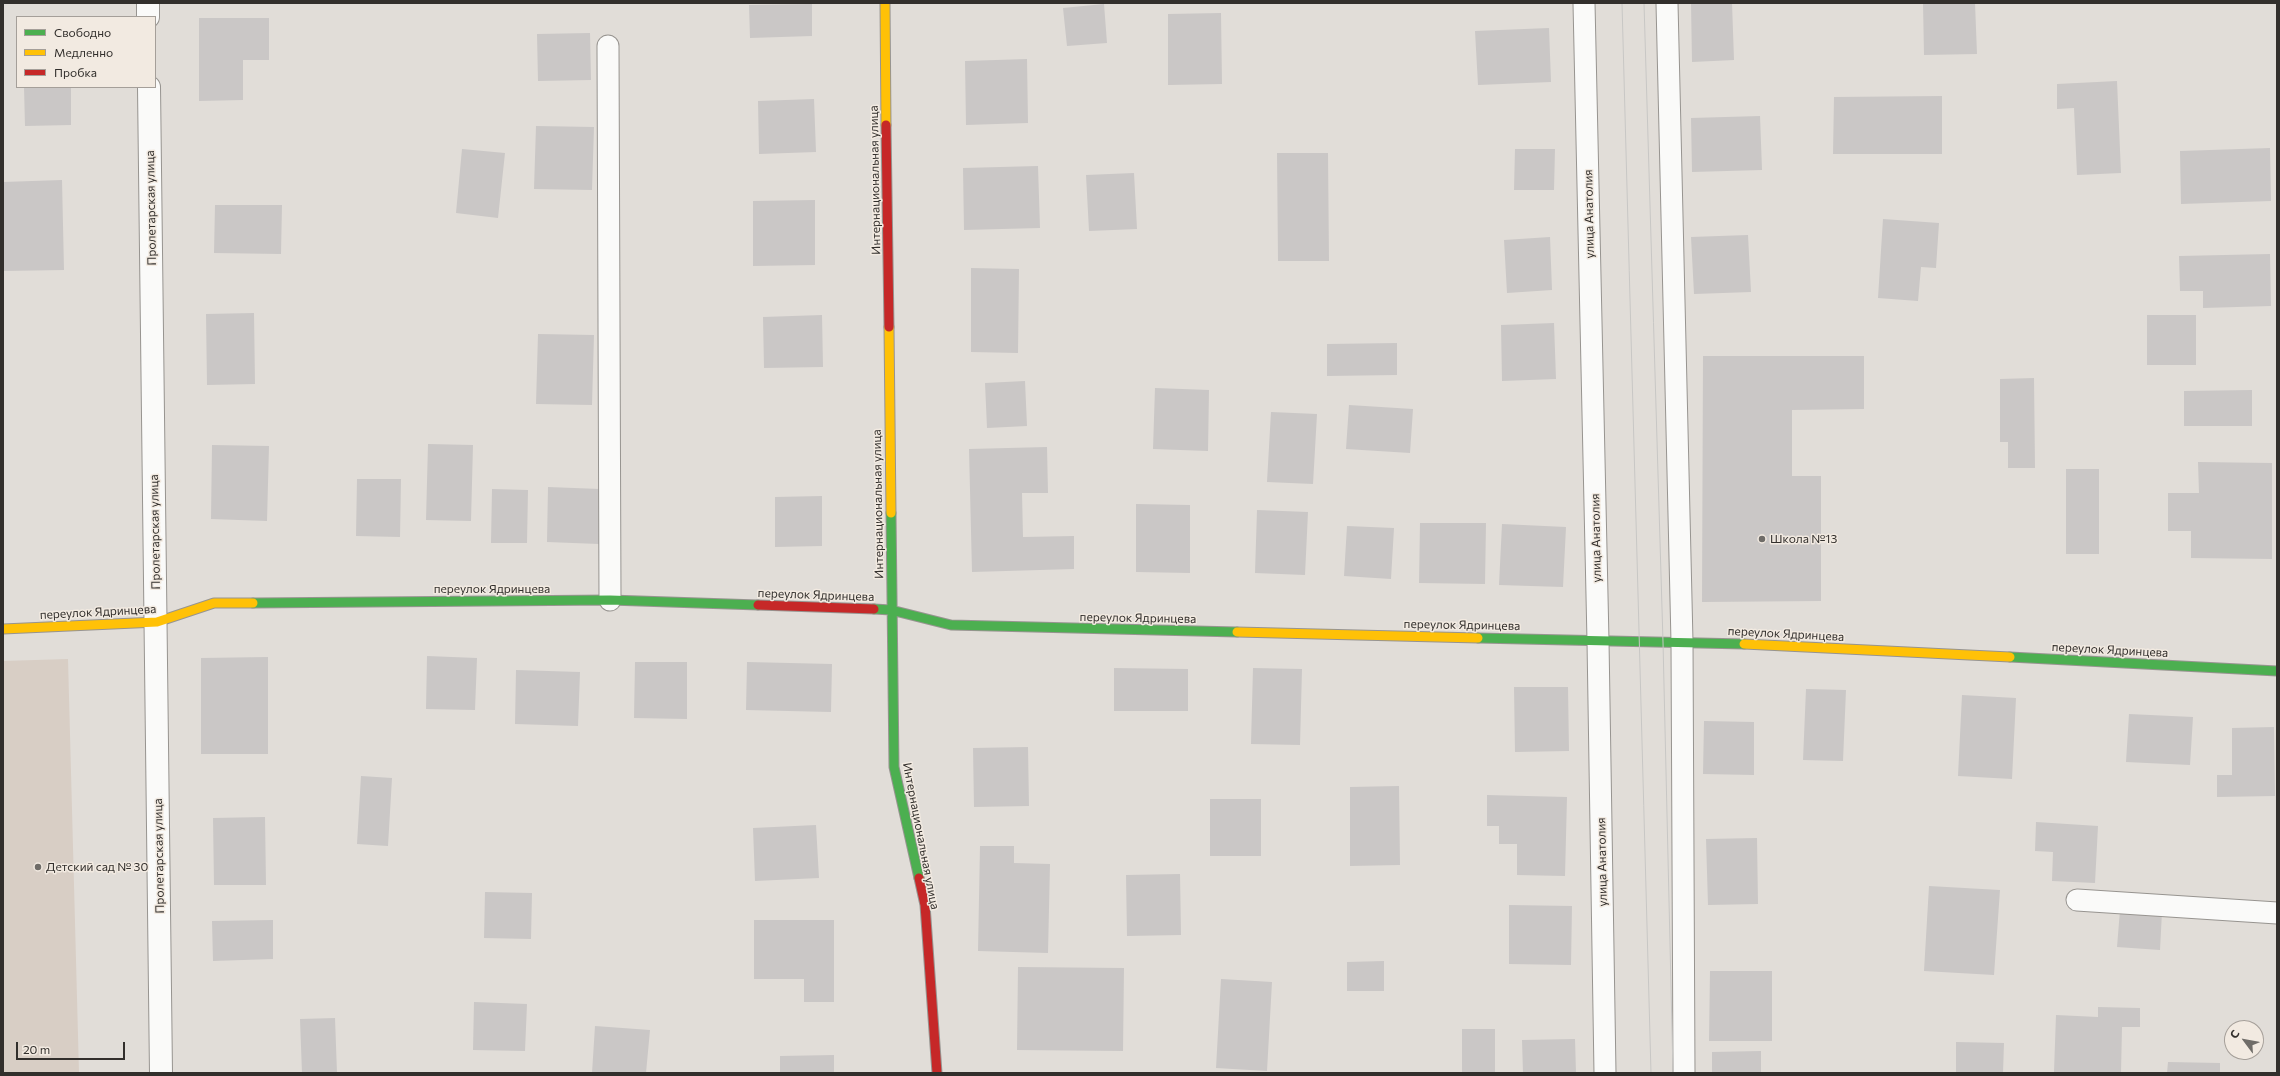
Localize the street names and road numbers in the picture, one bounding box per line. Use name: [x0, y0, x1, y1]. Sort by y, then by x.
street label: Интернациональная улица: [866, 105, 884, 255]
street label: Пролетарская улица: [143, 150, 159, 266]
street label: улица Анатолия: [1581, 169, 1597, 259]
street label: Интернациональная улица: [869, 429, 887, 579]
street label: Пролетарская улица: [147, 474, 163, 590]
street label: улица Анатолия: [1588, 493, 1604, 583]
street label: переулок Ядринцева: [434, 582, 550, 596]
street label: переулок Ядринцева: [757, 586, 875, 604]
street label: переулок Ядринцева: [39, 602, 157, 622]
street label: переулок Ядринцева: [1080, 610, 1196, 626]
street label: переулок Ядринцева: [1404, 617, 1520, 633]
street label: переулок Ядринцева: [1727, 624, 1845, 644]
street label: переулок Ядринцева: [2051, 640, 2169, 660]
street label: Интернациональная улица: [900, 761, 942, 911]
street label: Пролетарская улица: [151, 798, 167, 914]
street label: улица Анатолия: [1594, 817, 1610, 907]

